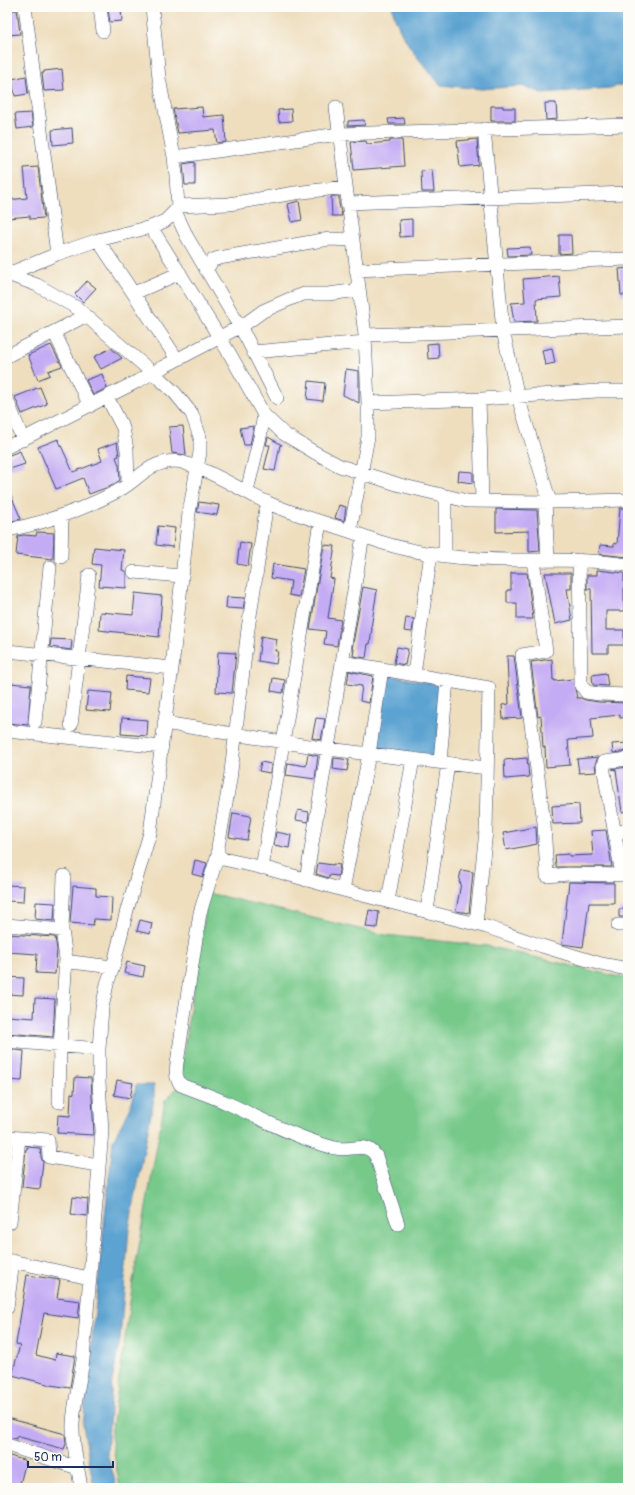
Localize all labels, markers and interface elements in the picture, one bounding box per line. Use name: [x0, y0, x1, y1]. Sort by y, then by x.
scale bar: [28, 1443, 113, 1469]
text: 50 m: [34, 1450, 62, 1465]

